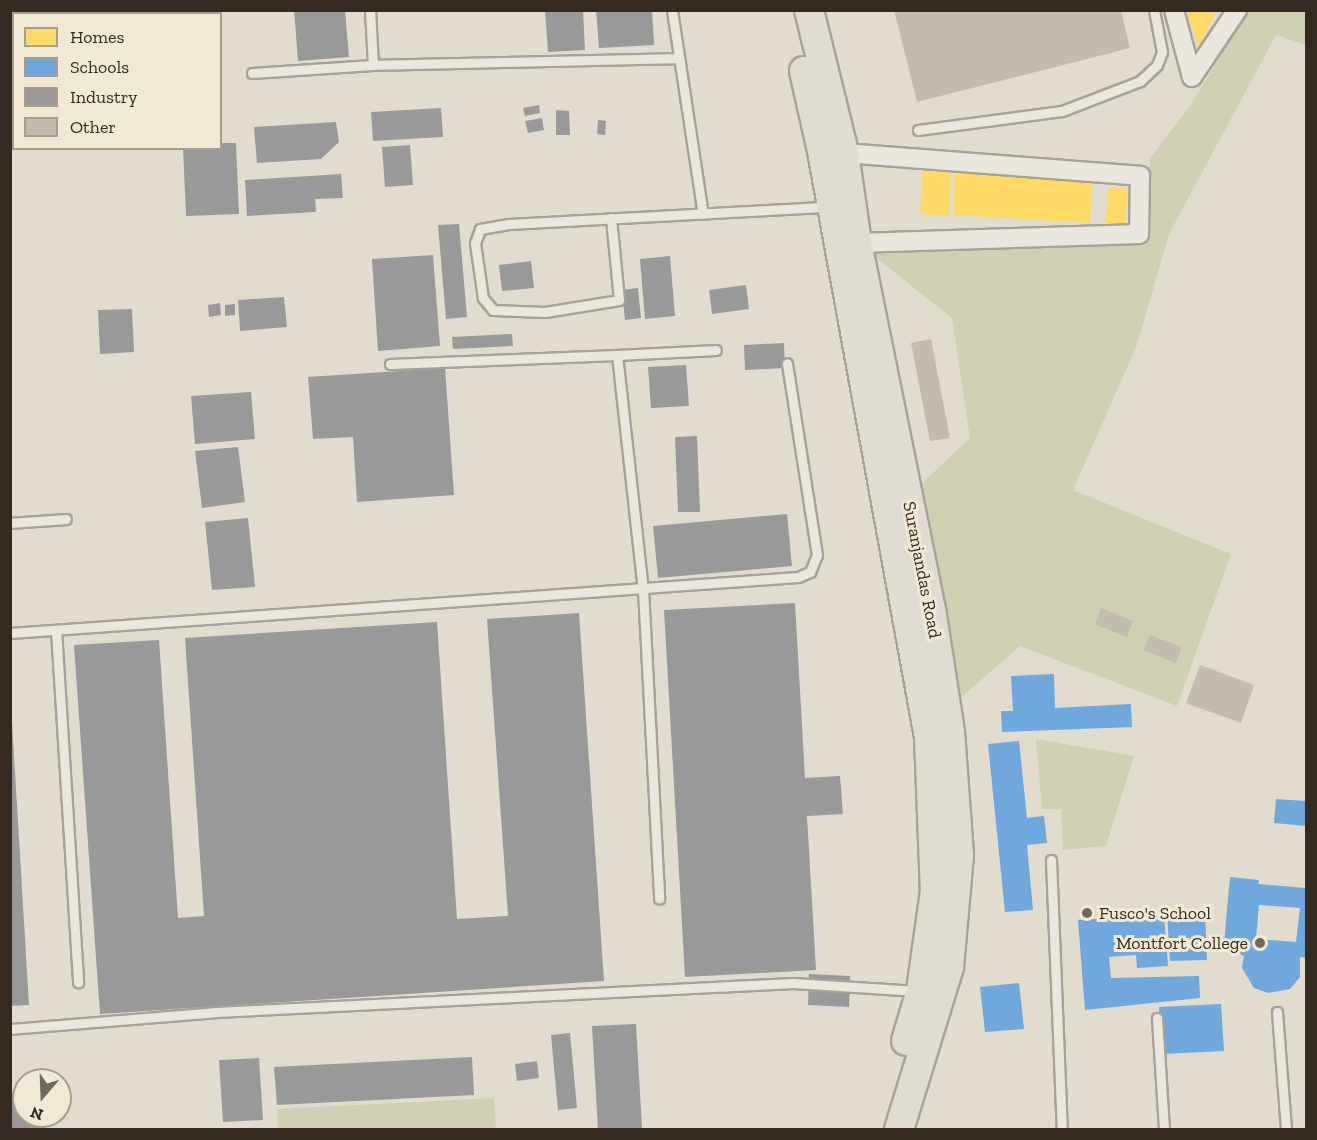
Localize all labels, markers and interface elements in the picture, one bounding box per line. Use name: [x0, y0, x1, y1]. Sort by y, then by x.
legend: [12, 12, 222, 150]
text: Homes: [70, 26, 124, 48]
text: Schools: [70, 56, 129, 78]
text: Industry: [70, 86, 137, 108]
text: Other: [70, 116, 116, 138]
street label: Suranjandas Road: [898, 500, 946, 640]
place label: Fusco's School: [1099, 902, 1211, 924]
marker: Fusco's School: [1080, 906, 1094, 920]
place label: Montfort College: [1116, 932, 1248, 954]
marker: Montfort College: [1253, 936, 1267, 950]
north arrow: [12, 1068, 72, 1128]
text: N: [28, 1103, 45, 1125]

